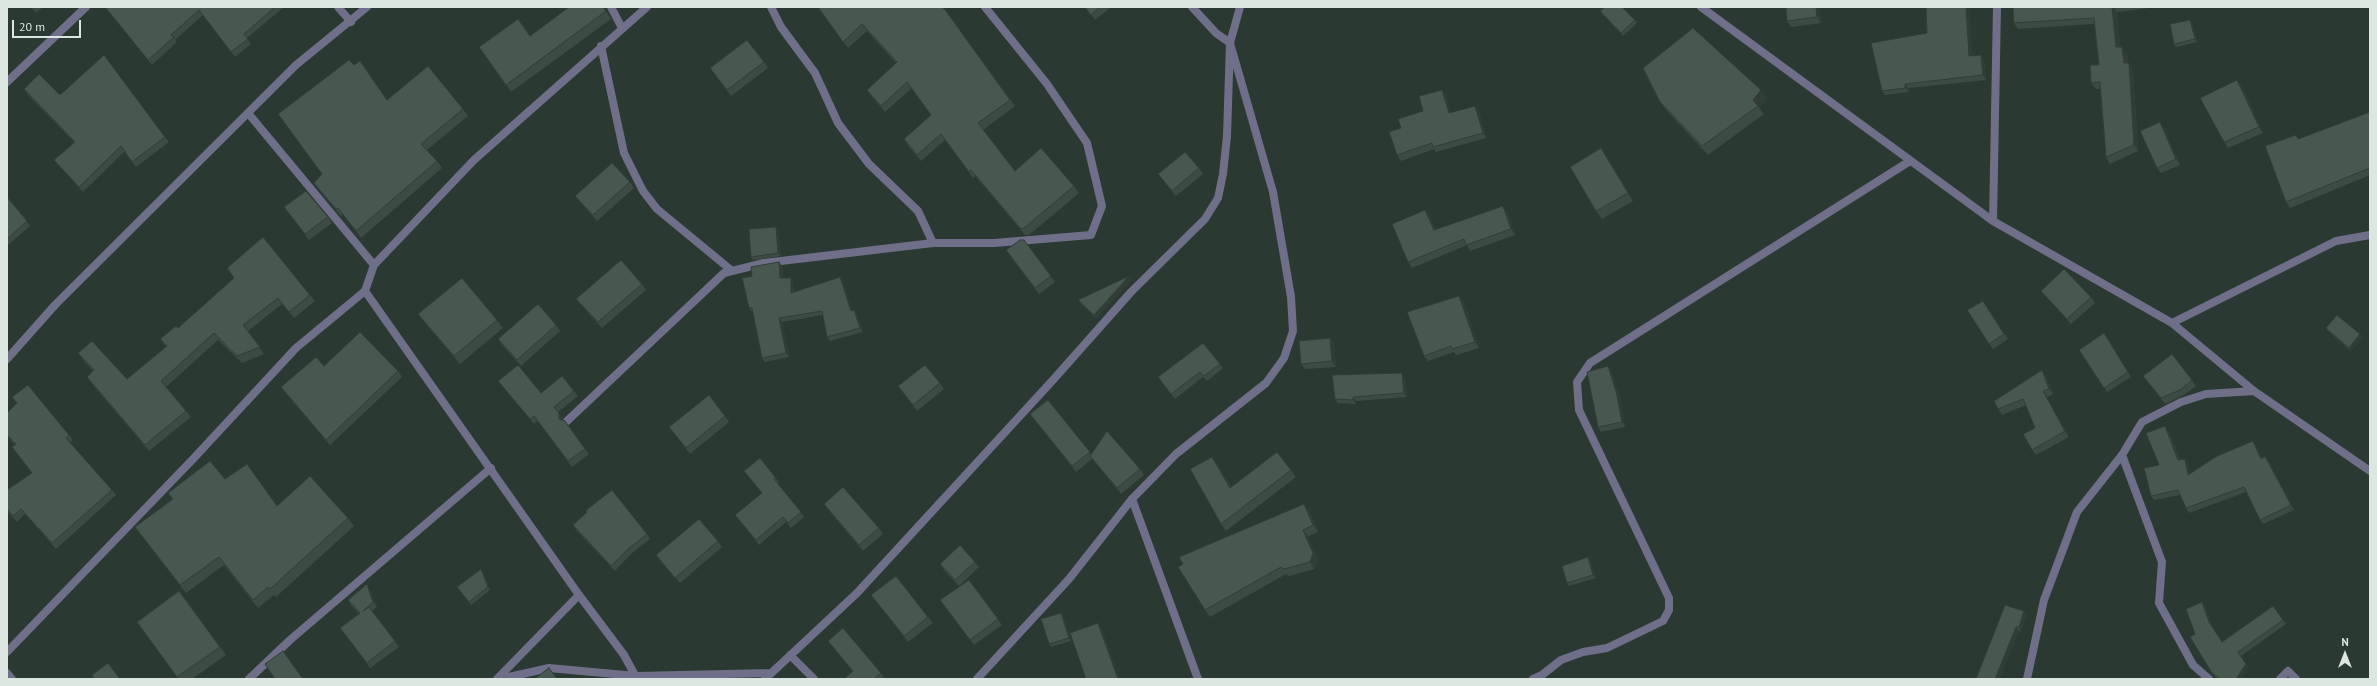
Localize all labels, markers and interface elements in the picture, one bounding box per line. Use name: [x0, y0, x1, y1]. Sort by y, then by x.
scale bar: [14, 12, 83, 38]
text: 20 m: [19, 19, 45, 34]
north arrow: [2325, 634, 2365, 674]
text: N: [2341, 635, 2349, 649]

